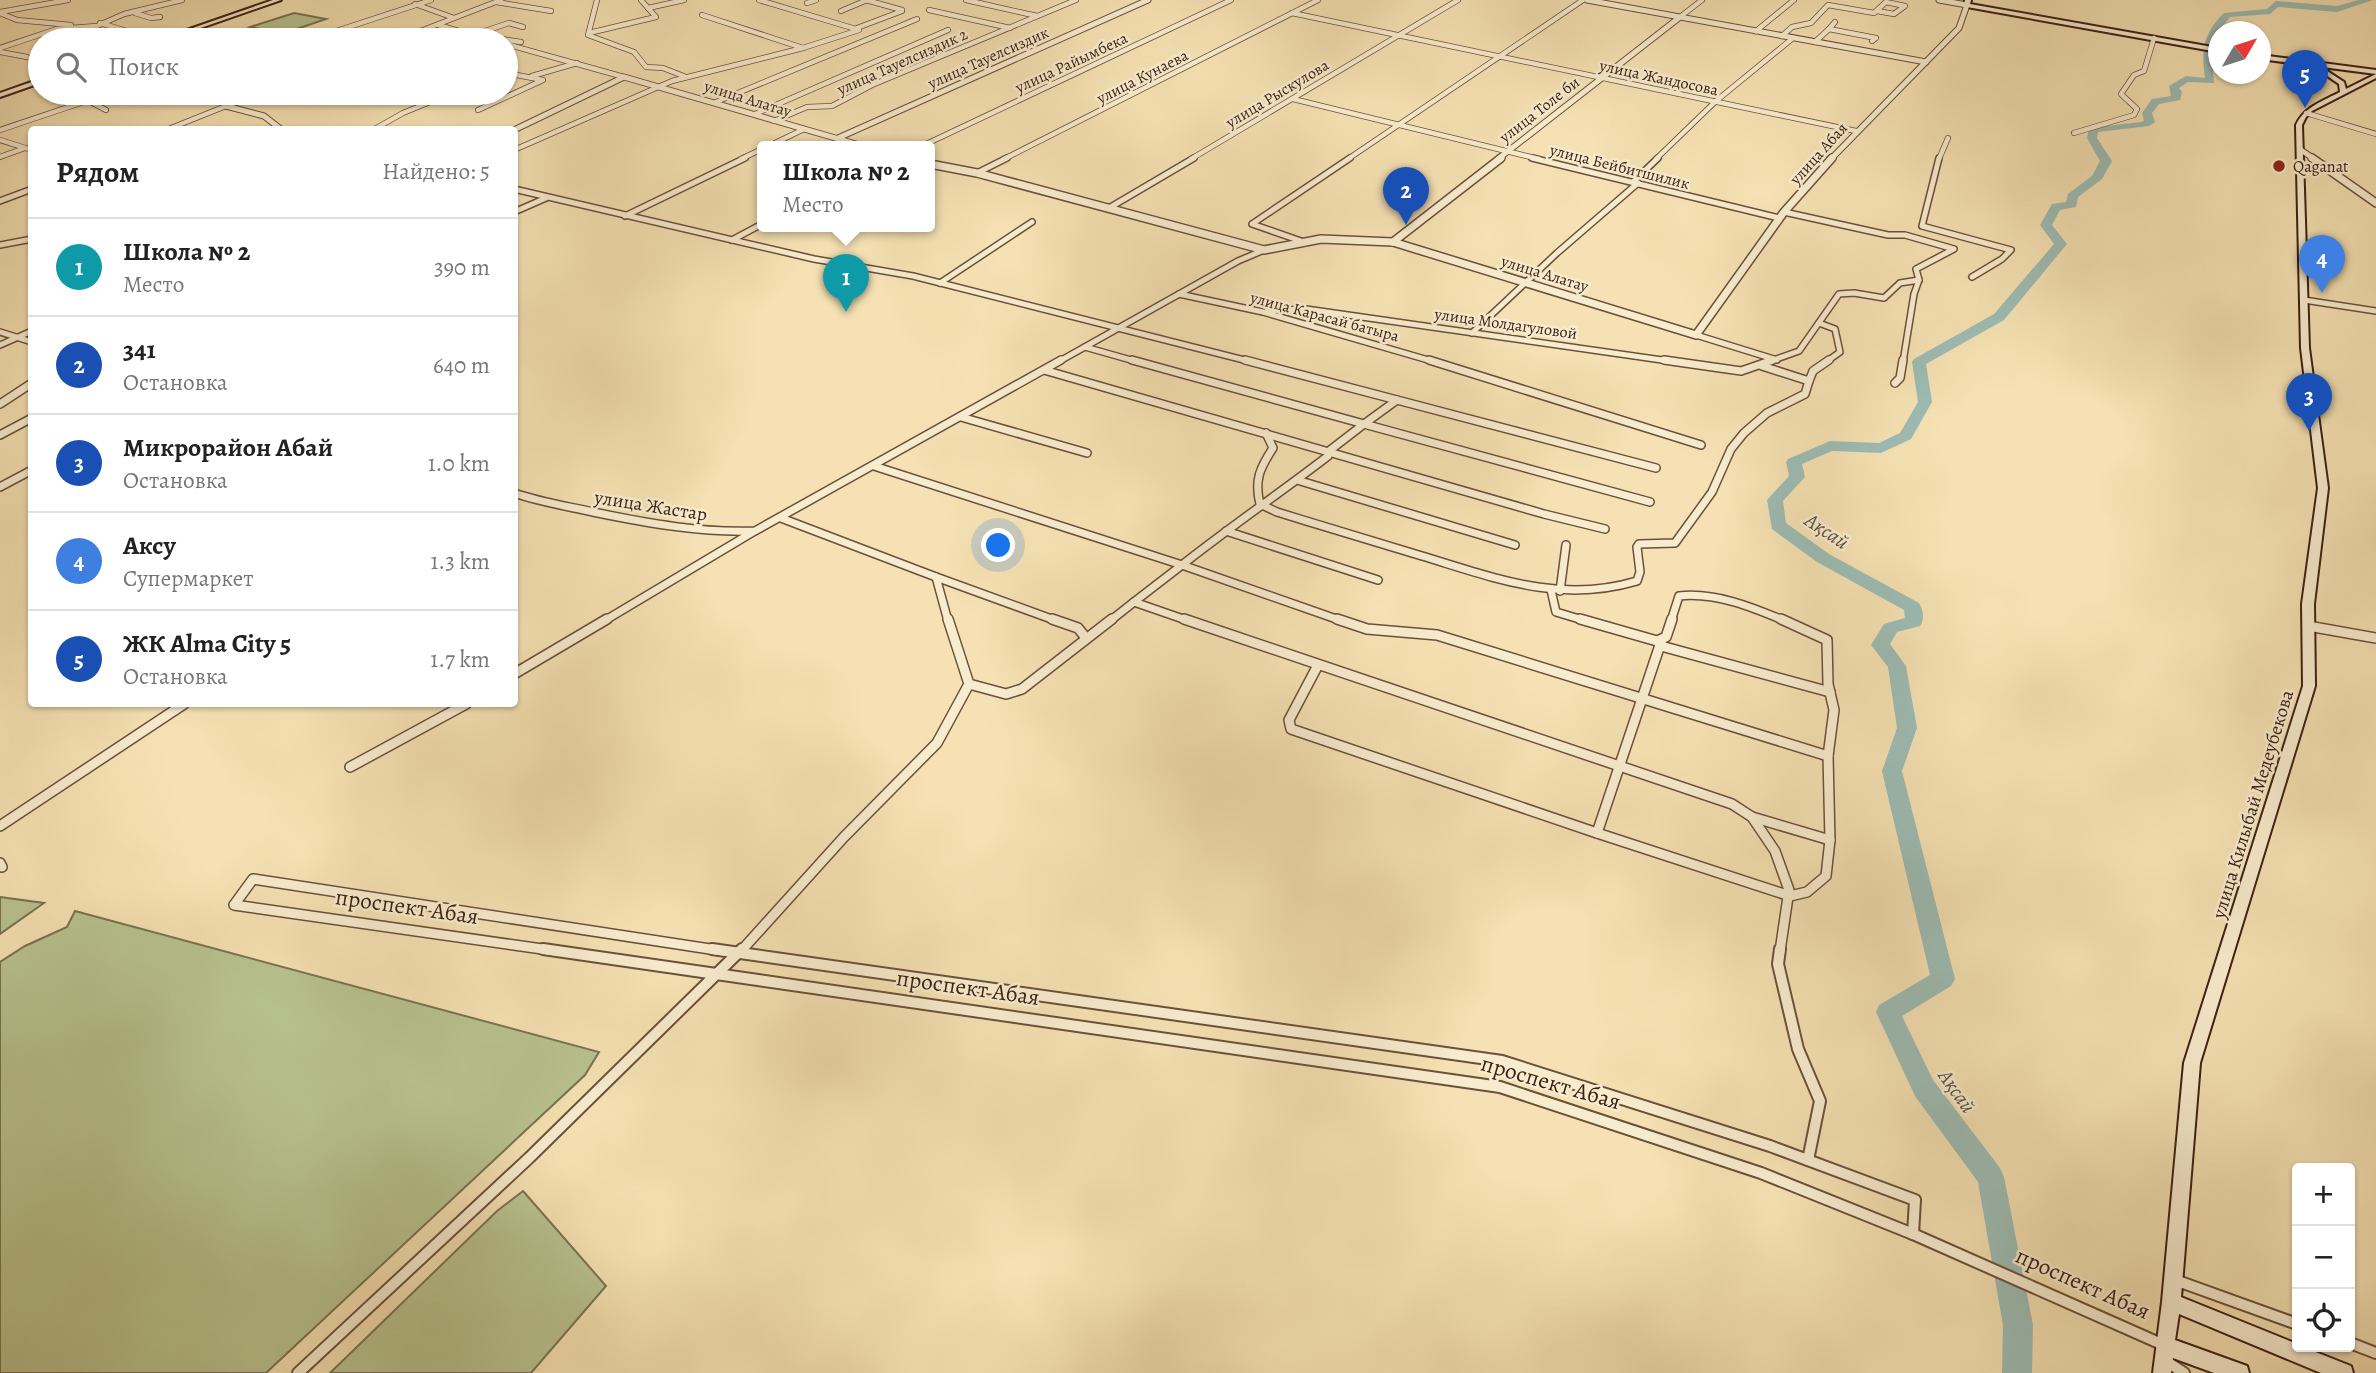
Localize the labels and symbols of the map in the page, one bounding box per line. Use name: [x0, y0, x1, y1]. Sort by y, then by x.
street label: улица Тауелсиздик: [924, 21, 1052, 95]
north arrow: [2208, 21, 2271, 84]
street label: улица Тауелсиздик 2: [833, 23, 972, 101]
street label: улица Райымбека: [1011, 27, 1132, 99]
street label: улица Кунаева: [1092, 44, 1193, 110]
pin: 5: [2282, 50, 2328, 108]
street label: улица Рыскулова: [1221, 54, 1334, 134]
street label: улица Жандосова: [1596, 54, 1721, 101]
street label: улица Толе би: [1494, 72, 1584, 149]
street label: улица Алатау: [700, 75, 795, 123]
street label: улица Абая: [1784, 118, 1853, 190]
street label: улица Бейбитшилик: [1547, 139, 1692, 195]
place label: Qaganat: [2293, 156, 2348, 178]
marker: Qaganat: [2271, 158, 2287, 174]
pin: 2: [1383, 167, 1429, 225]
pin: 4: [2299, 235, 2345, 293]
street label: улица Алатау: [1497, 250, 1592, 298]
pin: 1: [823, 254, 869, 312]
street label: улица Карасай батыра: [1247, 286, 1402, 348]
street label: улица Молдагуловой: [1432, 303, 1578, 345]
pin: 3: [2286, 373, 2332, 431]
street label: улица Жастар: [592, 484, 709, 528]
water label: Ақсай: [1799, 505, 1855, 556]
your location: [981, 528, 1015, 562]
street label: улица Килыбай Медеубекова: [2205, 687, 2300, 923]
street label: проспект Абая: [333, 881, 480, 932]
street label: проспект Абая: [894, 962, 1041, 1013]
street label: проспект Абая: [1477, 1048, 1624, 1117]
water label: Ақсай: [1931, 1063, 1982, 1119]
street label: проспект Абая: [2011, 1240, 2155, 1327]

